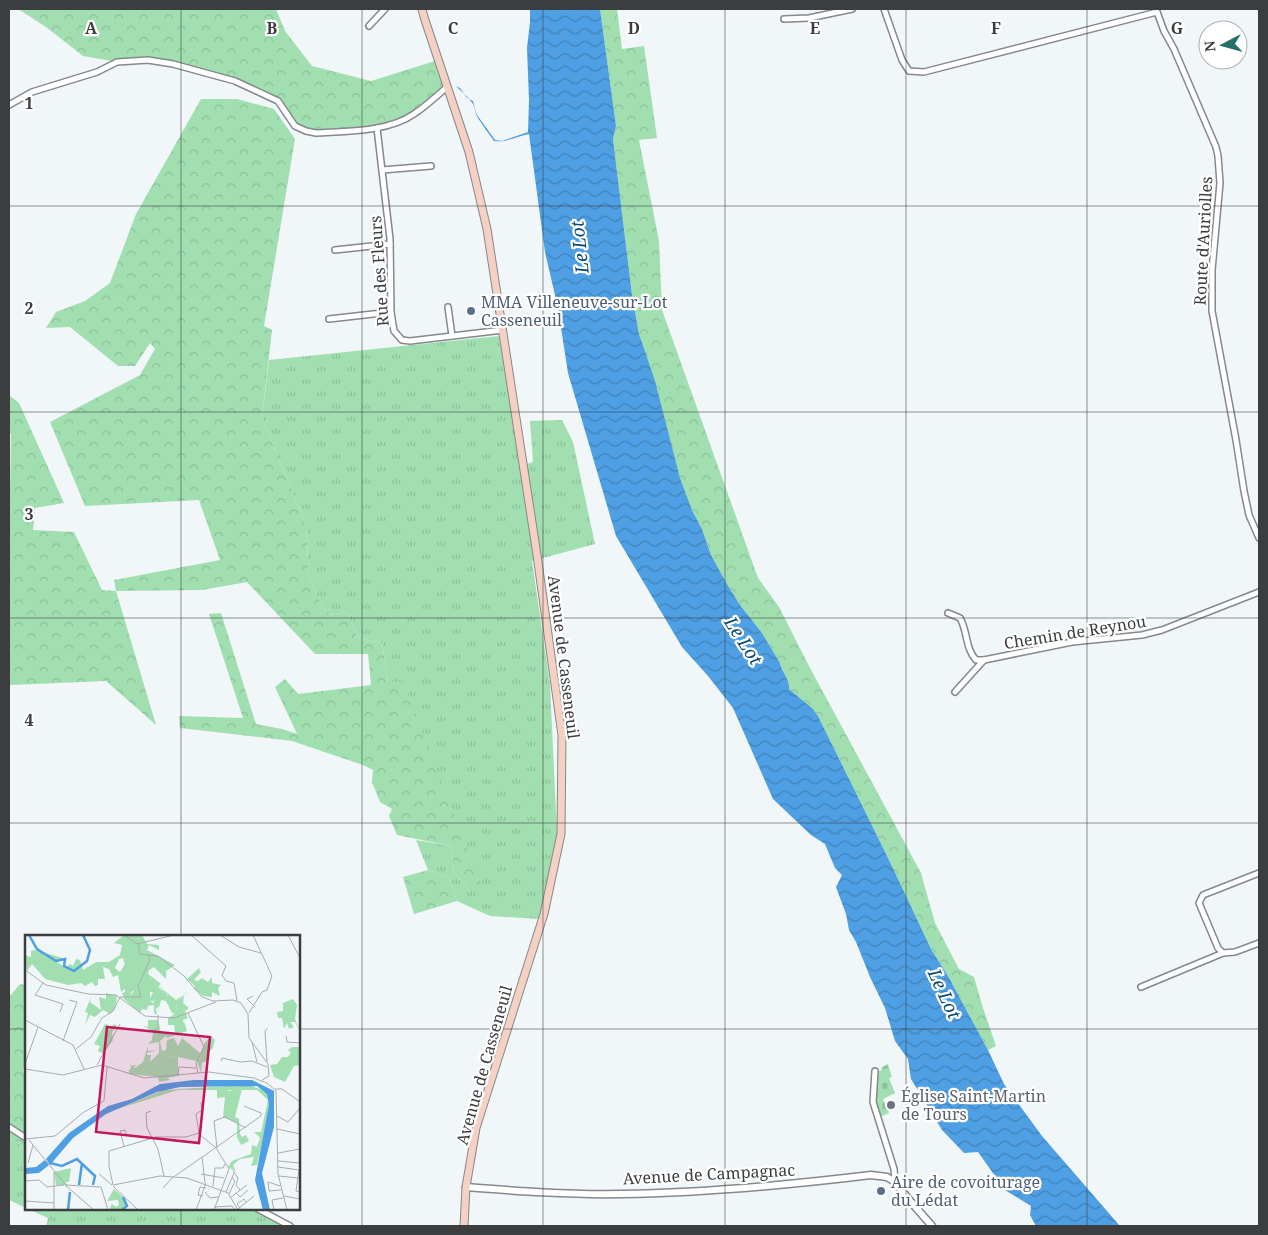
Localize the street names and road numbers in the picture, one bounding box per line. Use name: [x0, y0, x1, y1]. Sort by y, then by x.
street label: Route d'Auriolles: [1189, 176, 1217, 306]
street label: Rue des Fleurs: [364, 215, 394, 327]
street label: Avenue de Casseneuil: [543, 574, 585, 740]
street label: Chemin de Reynou: [1002, 610, 1148, 654]
street label: Avenue de Casseneuil: [451, 983, 517, 1147]
street label: Avenue de Campagnac: [622, 1158, 796, 1189]

